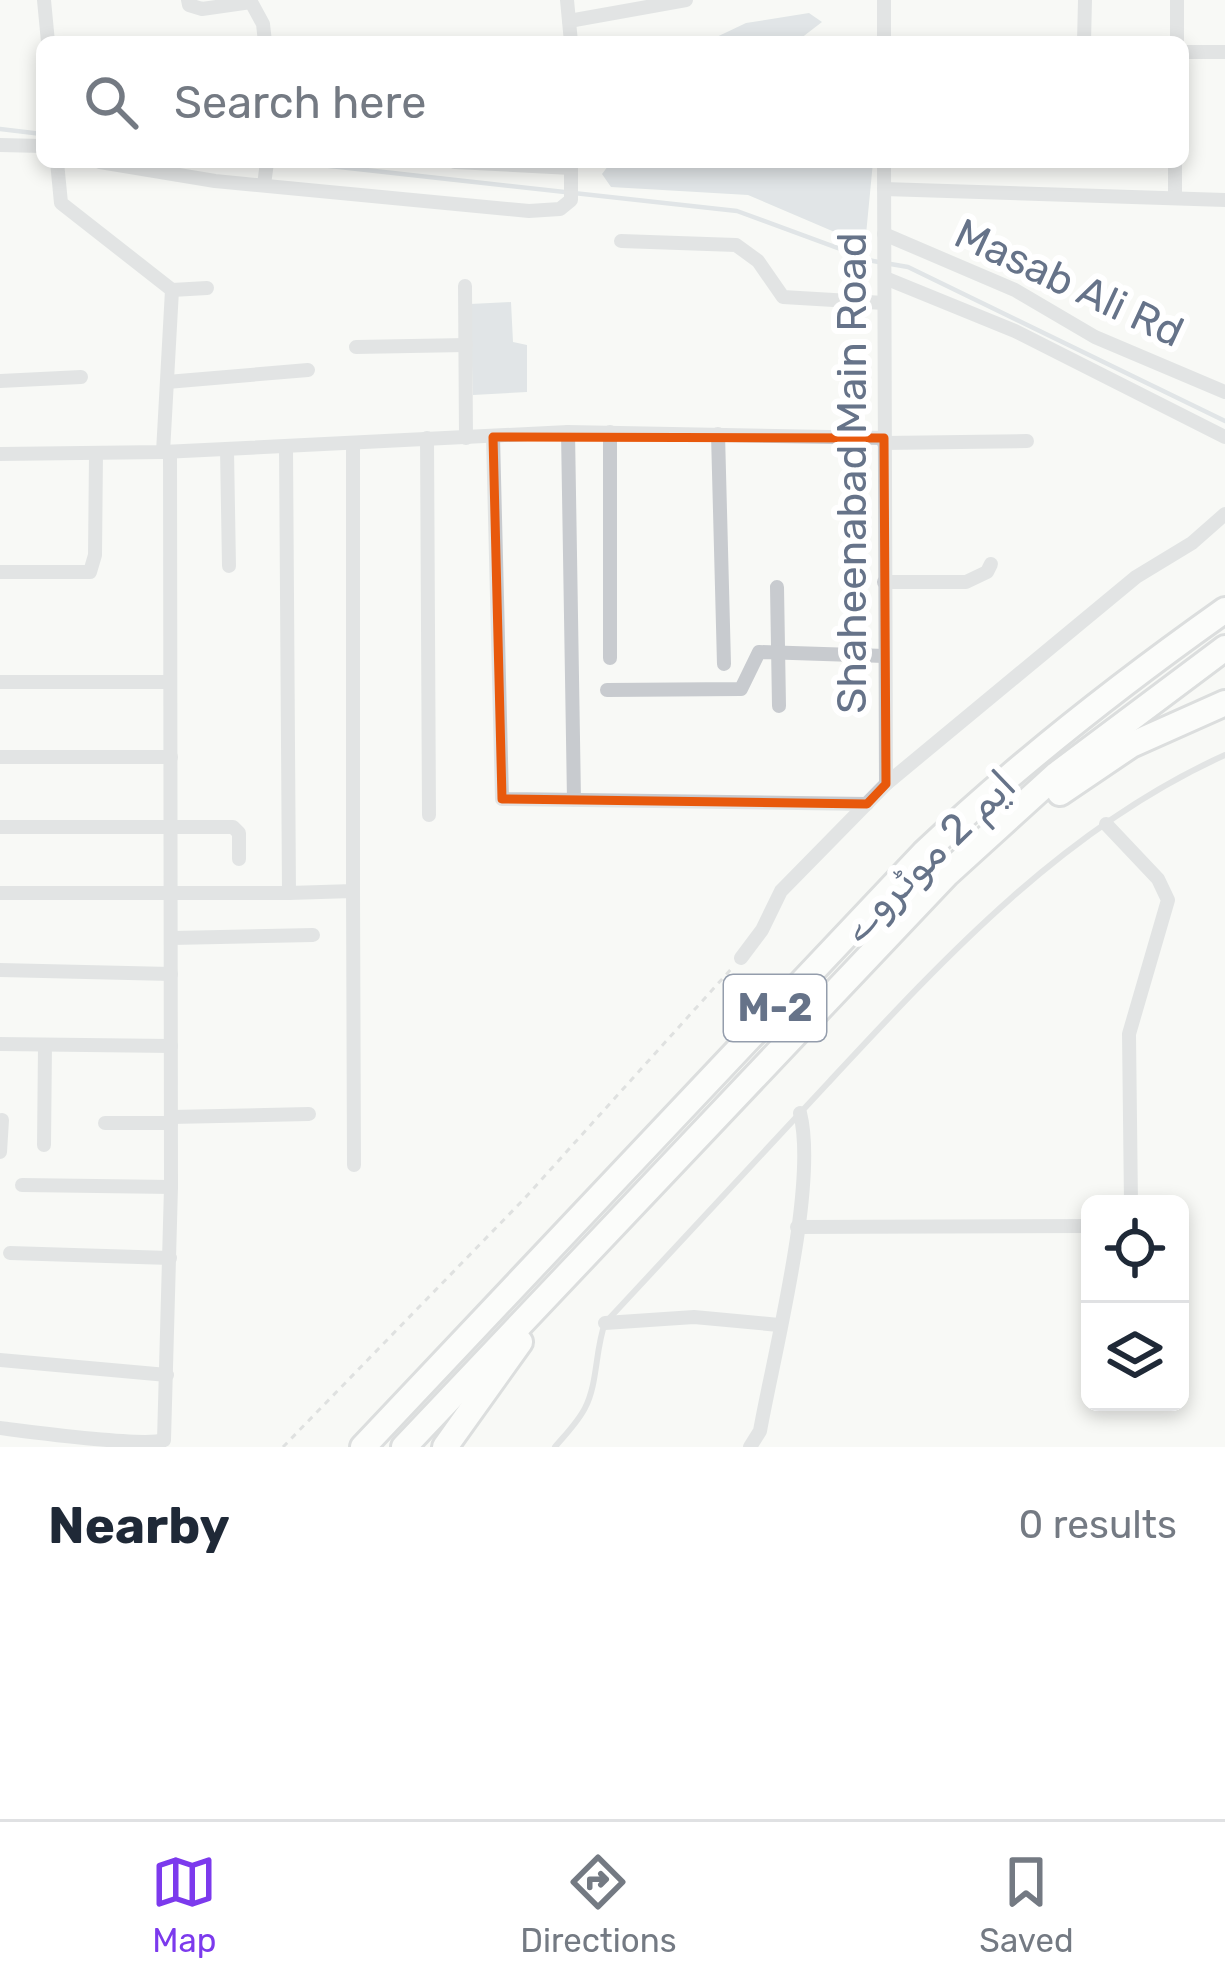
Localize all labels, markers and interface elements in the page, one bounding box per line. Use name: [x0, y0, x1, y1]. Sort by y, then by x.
search box: [36, 36, 1189, 168]
icon: search: [78, 69, 144, 135]
text: Search here: [174, 76, 426, 129]
street label: Masab Ali Rd: [947, 208, 1191, 358]
street label: Shaheenabad Main Road: [827, 232, 877, 714]
street label: ایم 2 موٹروے: [830, 760, 1028, 954]
road number: M-2: [724, 975, 826, 1041]
map controls: [1081, 1195, 1189, 1411]
button: locate: [1081, 1195, 1189, 1303]
button: layers: [1081, 1303, 1189, 1411]
text: Nearby: [48, 1495, 230, 1556]
text: 0 results: [1018, 1502, 1177, 1548]
tab: Map: [151, 1849, 217, 1960]
tab: Directions: [520, 1849, 677, 1960]
tab: Saved: [979, 1849, 1074, 1960]

